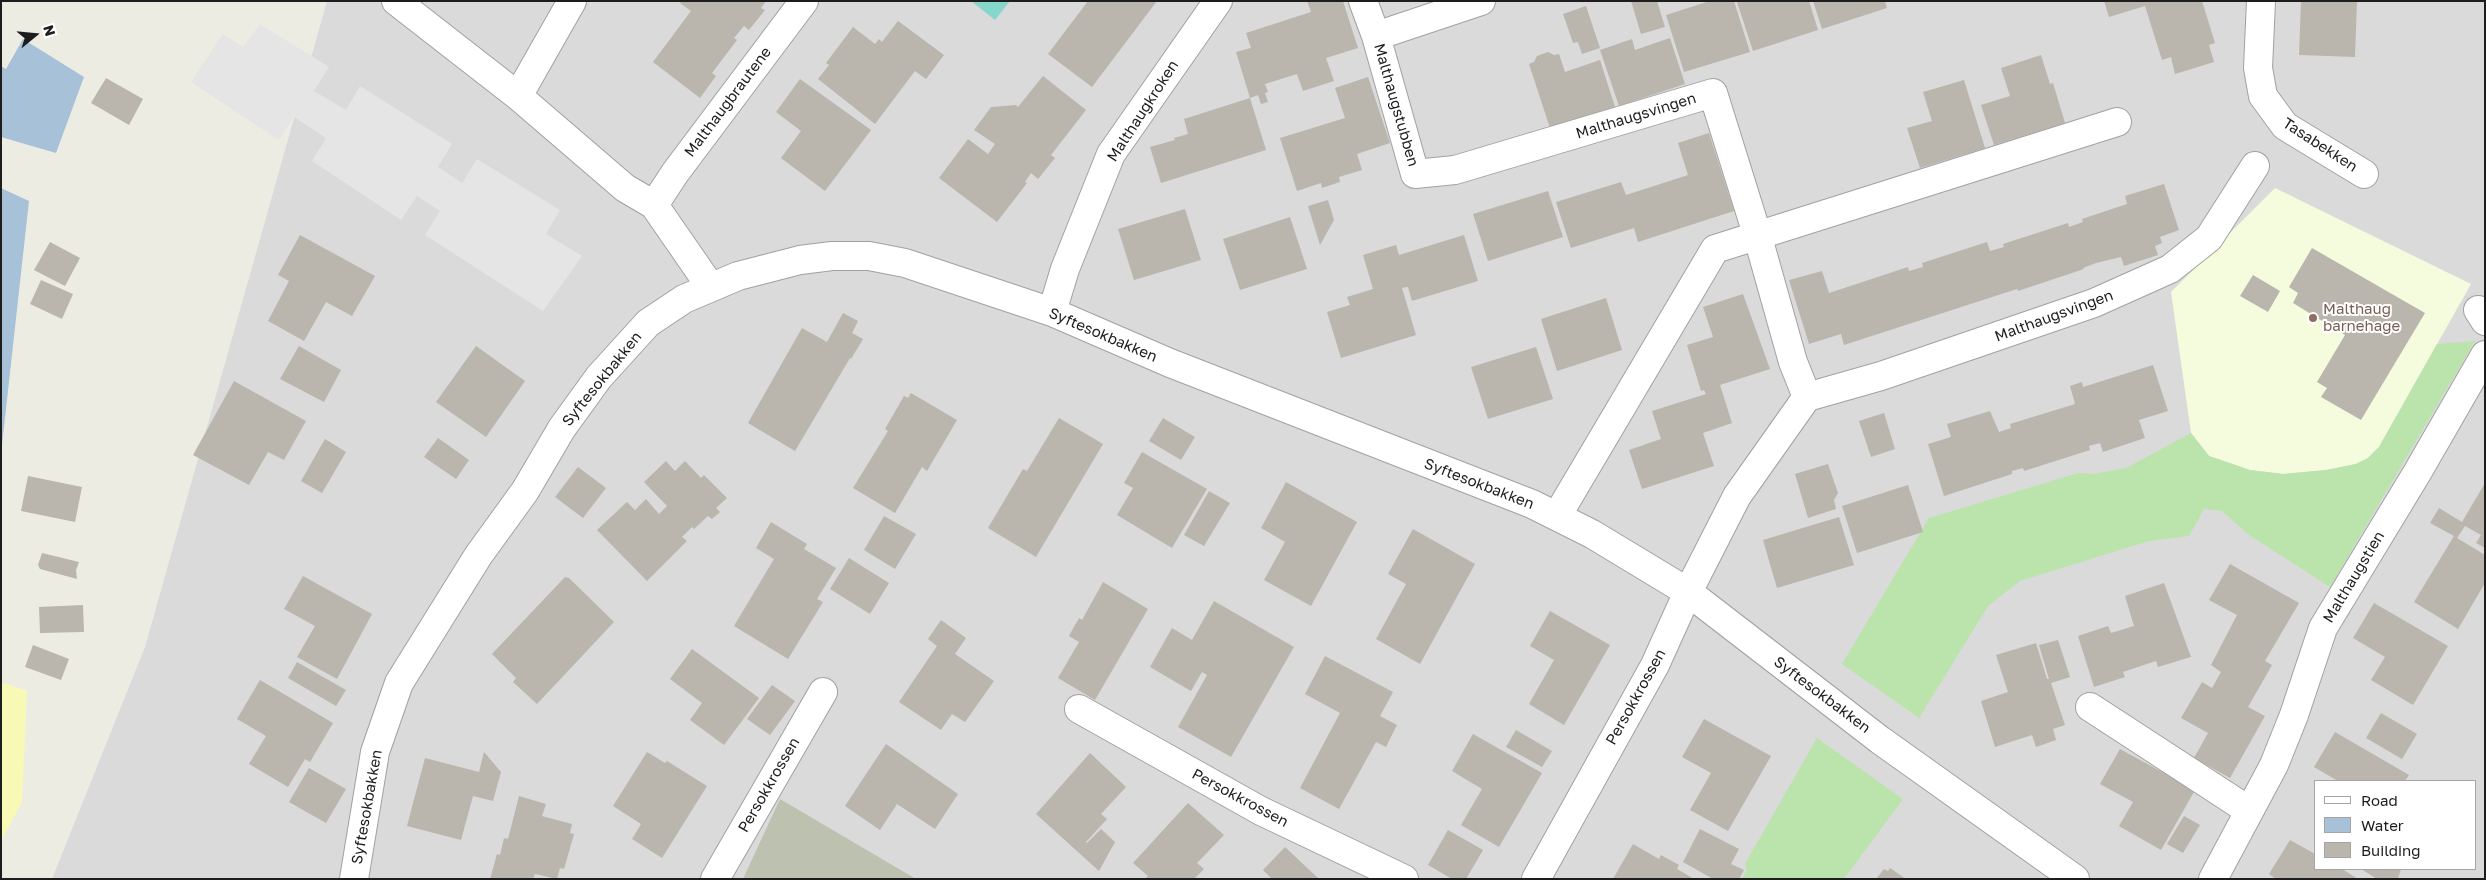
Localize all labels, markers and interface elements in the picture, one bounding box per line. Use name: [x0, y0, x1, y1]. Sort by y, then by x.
north arrow: [10, 10, 60, 60]
text: N: [40, 23, 60, 38]
street label: Malthaugstubben: [1370, 41, 1422, 169]
street label: Malthaugbrautene: [681, 43, 775, 161]
street label: Malthaugkroken: [1104, 57, 1182, 165]
street label: Malthaugsvingen: [1574, 89, 1698, 143]
street label: Tasabekken: [2279, 114, 2361, 176]
street label: Malthaugsvingen: [1992, 286, 2116, 346]
place label: Malthaug barnehage: [2323, 300, 2400, 335]
street label: Syftesokbakken: [1046, 304, 1160, 366]
marker: Malthaug barnehage: [2307, 312, 2319, 324]
street label: Syftesokbakken: [558, 328, 646, 430]
street label: Syftesokbakken: [1422, 455, 1536, 513]
street label: Malthaugstien: [2320, 528, 2388, 626]
street label: Persokkrossen: [1602, 646, 1670, 748]
street label: Syftesokbakken: [1770, 653, 1874, 737]
street label: Persokkrossen: [735, 734, 803, 836]
street label: Syftesokbakken: [348, 748, 386, 866]
street label: Persokkrossen: [1189, 765, 1291, 831]
legend: [2314, 780, 2476, 870]
text: Road: [2361, 791, 2398, 809]
text: Water: [2361, 816, 2404, 834]
text: Building: [2361, 841, 2421, 859]

